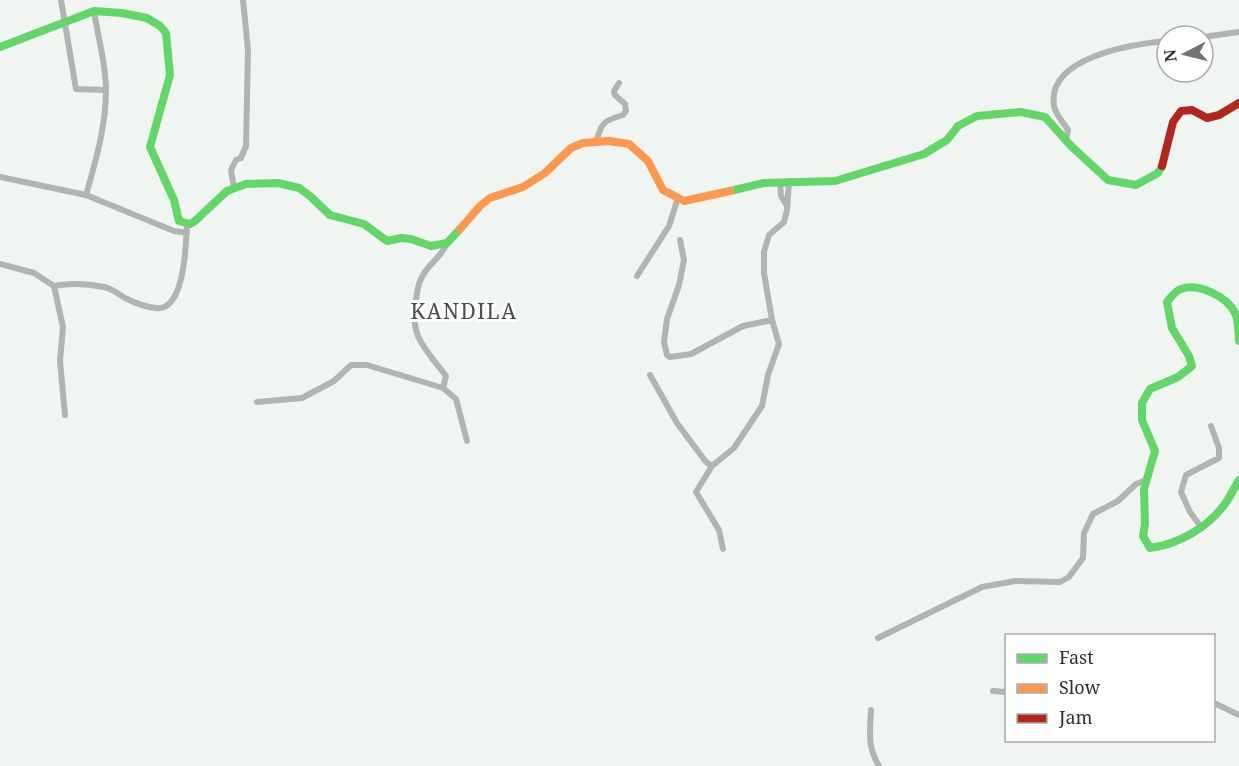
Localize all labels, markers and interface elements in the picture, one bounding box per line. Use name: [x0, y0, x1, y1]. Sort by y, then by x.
north arrow: [1155, 24, 1215, 84]
text: N: [1158, 48, 1182, 63]
district label: KANDILA: [411, 297, 517, 325]
legend: [1005, 634, 1215, 742]
text: Fast: [1059, 645, 1094, 669]
text: Slow: [1059, 675, 1101, 699]
text: Jam: [1058, 705, 1093, 729]

